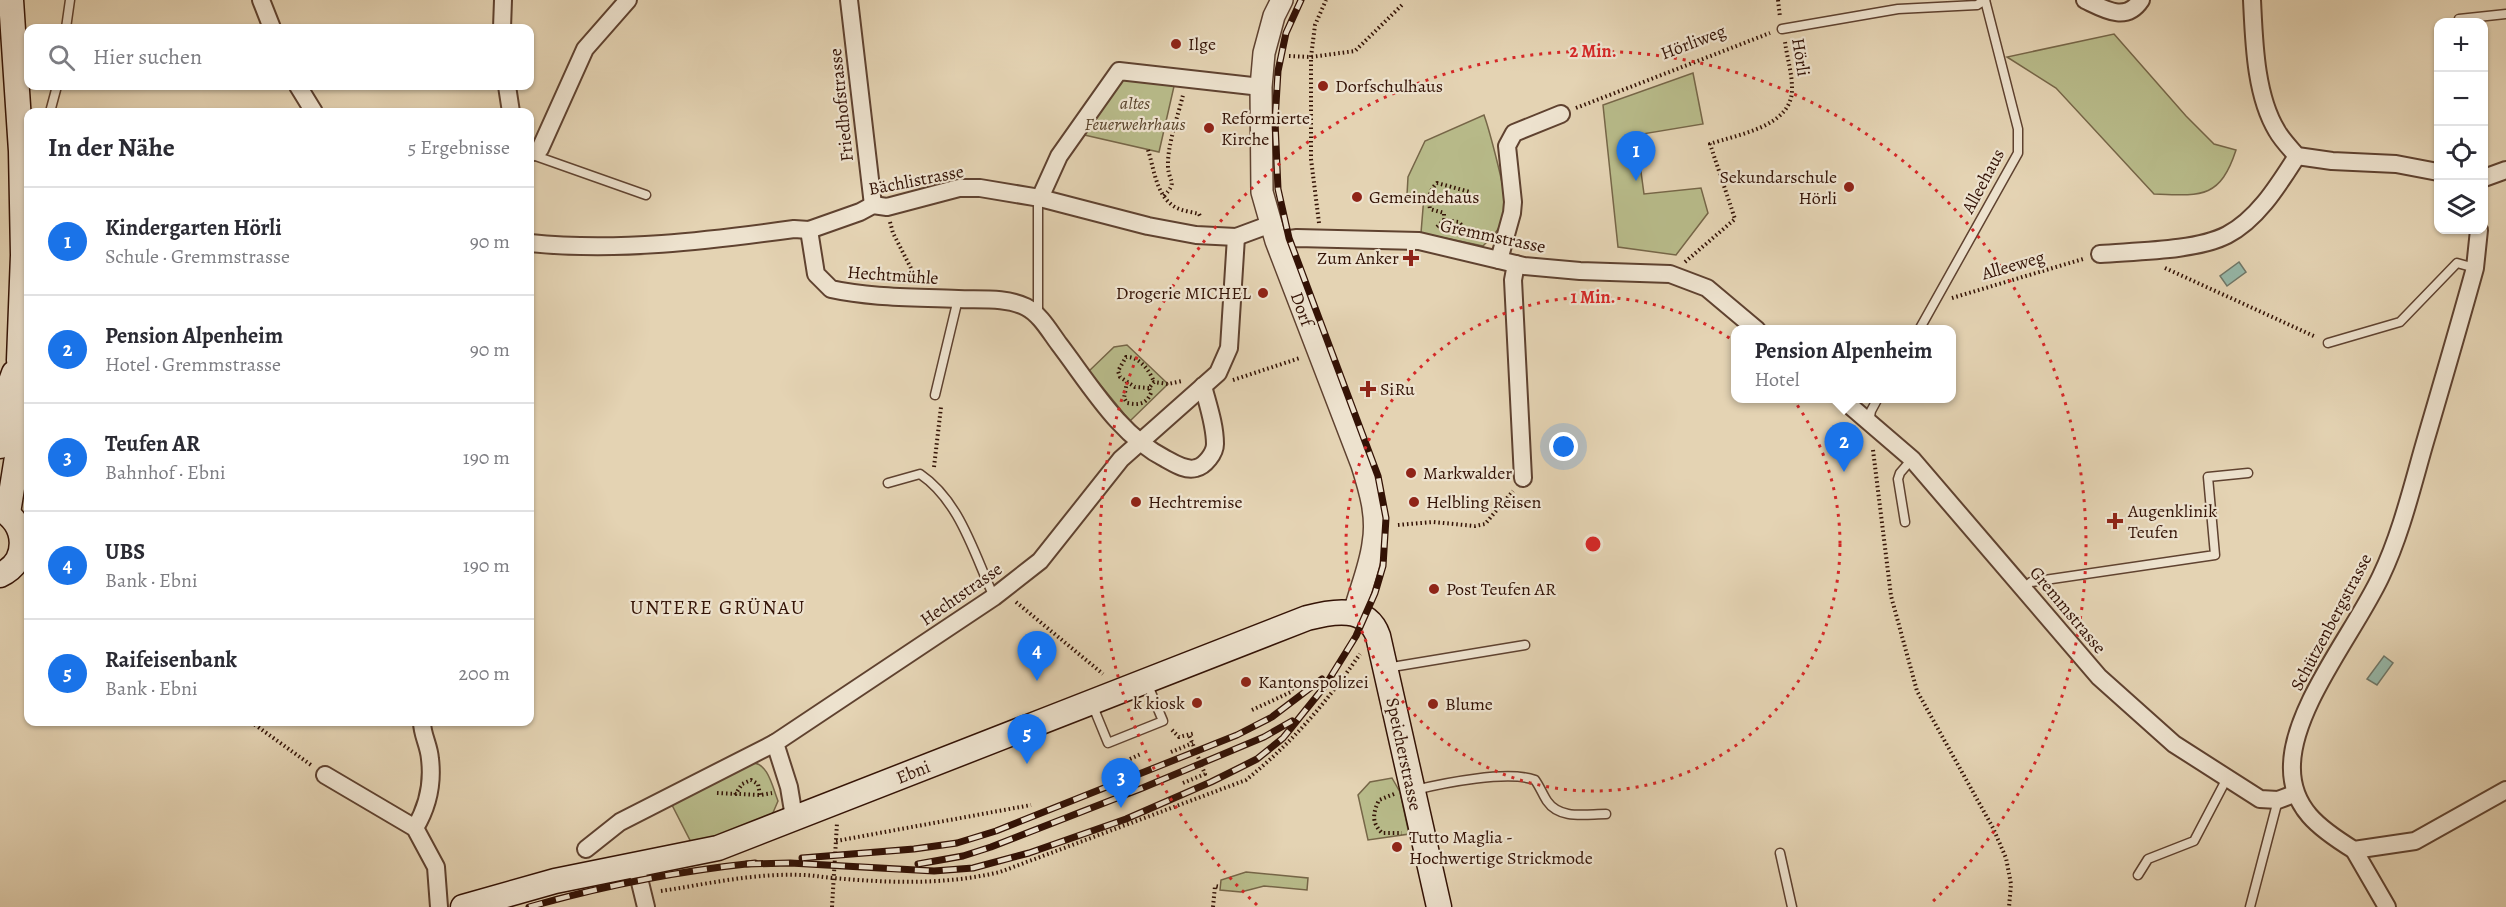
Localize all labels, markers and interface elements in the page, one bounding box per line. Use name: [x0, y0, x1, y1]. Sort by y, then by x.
map controls: [2434, 18, 2488, 234]
button: +: [2434, 18, 2488, 72]
street label: Hörliweg: [1657, 19, 1729, 65]
search box: [24, 24, 534, 90]
place label: Ilge: [1188, 32, 1216, 56]
street label: Hörli: [1786, 36, 1816, 78]
marker: Ilge: [1169, 37, 1183, 51]
text: 2 Min.: [1569, 39, 1617, 63]
icon: search: [45, 41, 78, 74]
text: Hier suchen: [93, 42, 202, 72]
street label: Friedhofstrasse: [823, 47, 859, 163]
button: −: [2434, 72, 2488, 126]
place label: Dorfschulhaus: [1335, 74, 1443, 98]
marker: Dorfschulhaus: [1316, 79, 1330, 93]
park label: altes Feuerwehrhaus: [1084, 91, 1186, 136]
place label: Reformierte Kirche: [1221, 106, 1310, 151]
marker: Reformierte Kirche: [1202, 121, 1216, 135]
button: locate: [2434, 126, 2488, 180]
text: In der Nähe: [48, 130, 175, 165]
pin: 1: [1616, 132, 1656, 181]
text: 5 Ergebnisse: [408, 134, 510, 161]
street label: Alleehaus: [1955, 144, 2010, 218]
street label: Bächlistrasse: [866, 159, 966, 201]
place label: Sekundarschule Hörli: [1720, 165, 1837, 210]
marker: Sekundarschule Hörli: [1842, 180, 1856, 194]
button: layers: [2434, 180, 2488, 234]
place label: Gemeindehaus: [1369, 185, 1479, 209]
marker: Gemeindehaus: [1350, 190, 1364, 204]
text: Kindergarten Hörli: [105, 213, 282, 243]
street label: Gremmstrasse: [1438, 213, 1548, 259]
text: 1: [64, 228, 71, 255]
text: 90 m: [470, 228, 510, 255]
text: Schule · Gremmstrasse: [105, 243, 290, 270]
street label: Alleeweg: [1978, 245, 2047, 286]
place label: Zum Anker: [1317, 246, 1399, 270]
marker: Zum Anker: [1404, 251, 1418, 265]
street label: Hechtmühle: [847, 260, 939, 290]
place label: Drogerie MICHEL: [1116, 281, 1252, 305]
text: 1 Min.: [1571, 285, 1615, 309]
marker: Drogerie MICHEL: [1256, 286, 1270, 300]
street label: Dorf: [1285, 289, 1320, 332]
text: Pension Alpenheim: [105, 321, 283, 351]
popup: [1731, 325, 1956, 403]
text: 2: [63, 336, 72, 363]
text: 90 m: [470, 336, 510, 363]
text: Pension Alpenheim: [1754, 336, 1933, 366]
text: Hotel · Gremmstrasse: [105, 351, 281, 378]
text: Hotel: [1754, 366, 1800, 393]
place label: SiRu: [1380, 377, 1415, 401]
marker: SiRu: [1361, 382, 1375, 396]
pin: 2: [1824, 422, 1864, 472]
text: Teufen AR: [105, 429, 200, 459]
your location: [1549, 432, 1578, 461]
text: 3: [63, 444, 72, 471]
text: 190 m: [463, 444, 510, 471]
text: Bahnhof · Ebni: [105, 459, 226, 486]
place label: Markwalder: [1423, 461, 1512, 485]
marker: Markwalder: [1404, 466, 1418, 480]
place label: Hechtremise: [1148, 490, 1243, 514]
place label: Helbling Reisen: [1426, 490, 1542, 514]
marker: Hechtremise: [1129, 495, 1143, 509]
marker: Helbling Reisen: [1407, 495, 1421, 509]
place label: Augenklinik Teufen: [2127, 499, 2217, 544]
marker: Augenklinik Teufen: [2106, 512, 2124, 530]
centre of rings: [1583, 534, 1603, 554]
text: UBS: [105, 537, 145, 567]
street label: Schützenbergstrasse: [2285, 549, 2377, 695]
text: 4: [63, 552, 72, 579]
text: 190 m: [463, 552, 510, 579]
street label: Hechtstrasse: [915, 557, 1007, 631]
street label: Gremmstrasse: [2024, 561, 2112, 659]
text: Bank · Ebni: [105, 567, 198, 594]
place label: Post Teufen AR: [1446, 577, 1556, 601]
marker: Post Teufen AR: [1427, 582, 1441, 596]
district label: UNTERE GRÜNAU: [630, 594, 806, 621]
pin: 4: [1018, 632, 1056, 681]
text: Raifeisenbank: [105, 645, 237, 675]
text: 5: [63, 660, 72, 687]
text: 200 m: [459, 660, 510, 687]
place label: Kantonspolizei: [1258, 670, 1369, 694]
text: Bank · Ebni: [105, 675, 198, 702]
marker: Kantonspolizei: [1239, 675, 1253, 689]
place label: k kiosk: [1133, 691, 1185, 715]
place label: Blume: [1445, 692, 1493, 716]
street label: Speicherstrasse: [1380, 695, 1428, 813]
marker: k kiosk: [1190, 696, 1204, 710]
marker: Blume: [1426, 697, 1440, 711]
pin: 5: [1008, 714, 1046, 764]
street label: Ebni: [892, 754, 934, 790]
pin: 3: [1102, 758, 1140, 808]
place label: Tutto Maglia - Hochwertige Strickmode: [1409, 825, 1593, 870]
marker: Tutto Maglia - Hochwertige Strickmode: [1390, 840, 1404, 854]

